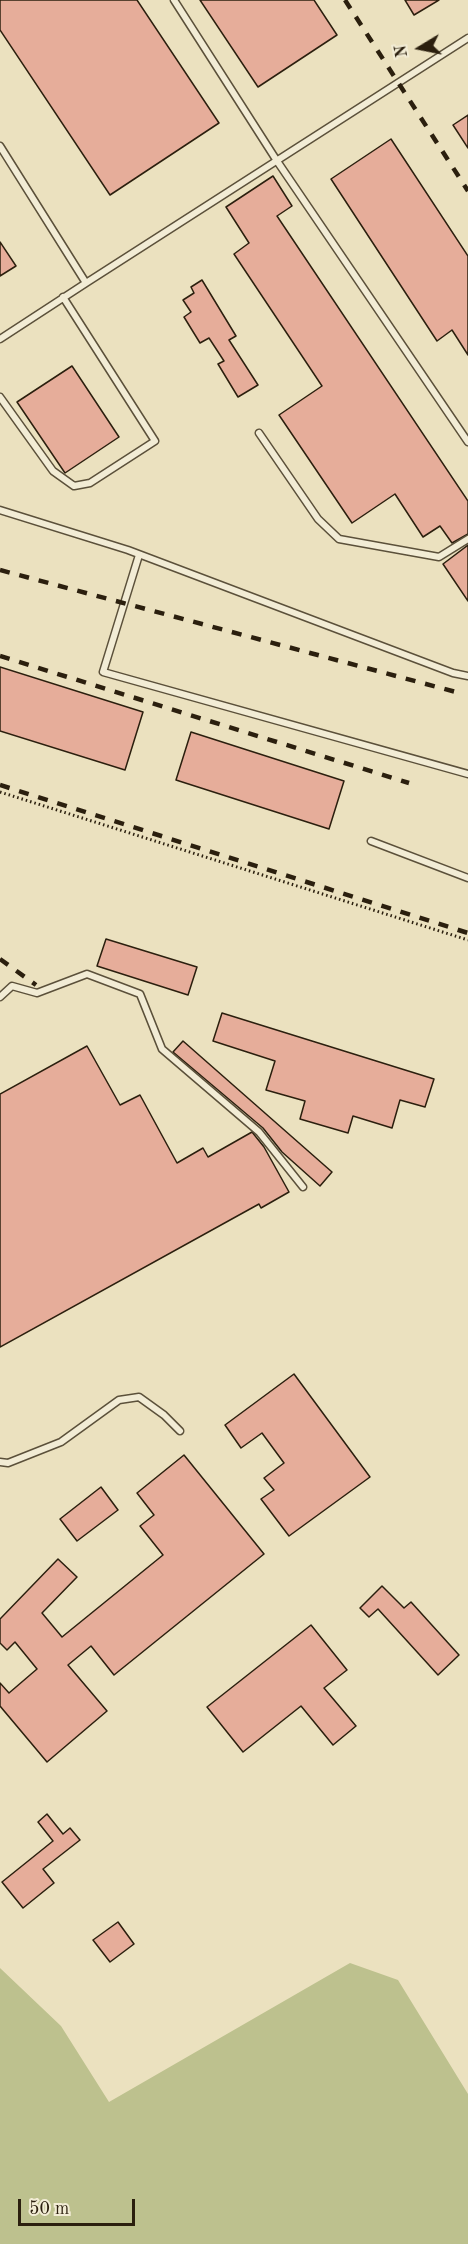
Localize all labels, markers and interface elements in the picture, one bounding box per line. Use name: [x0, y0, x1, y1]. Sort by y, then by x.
north arrow: [390, 18, 450, 78]
text: N: [393, 44, 411, 59]
scale bar: [21, 2187, 138, 2225]
text: 50 m: [29, 2200, 69, 2218]

